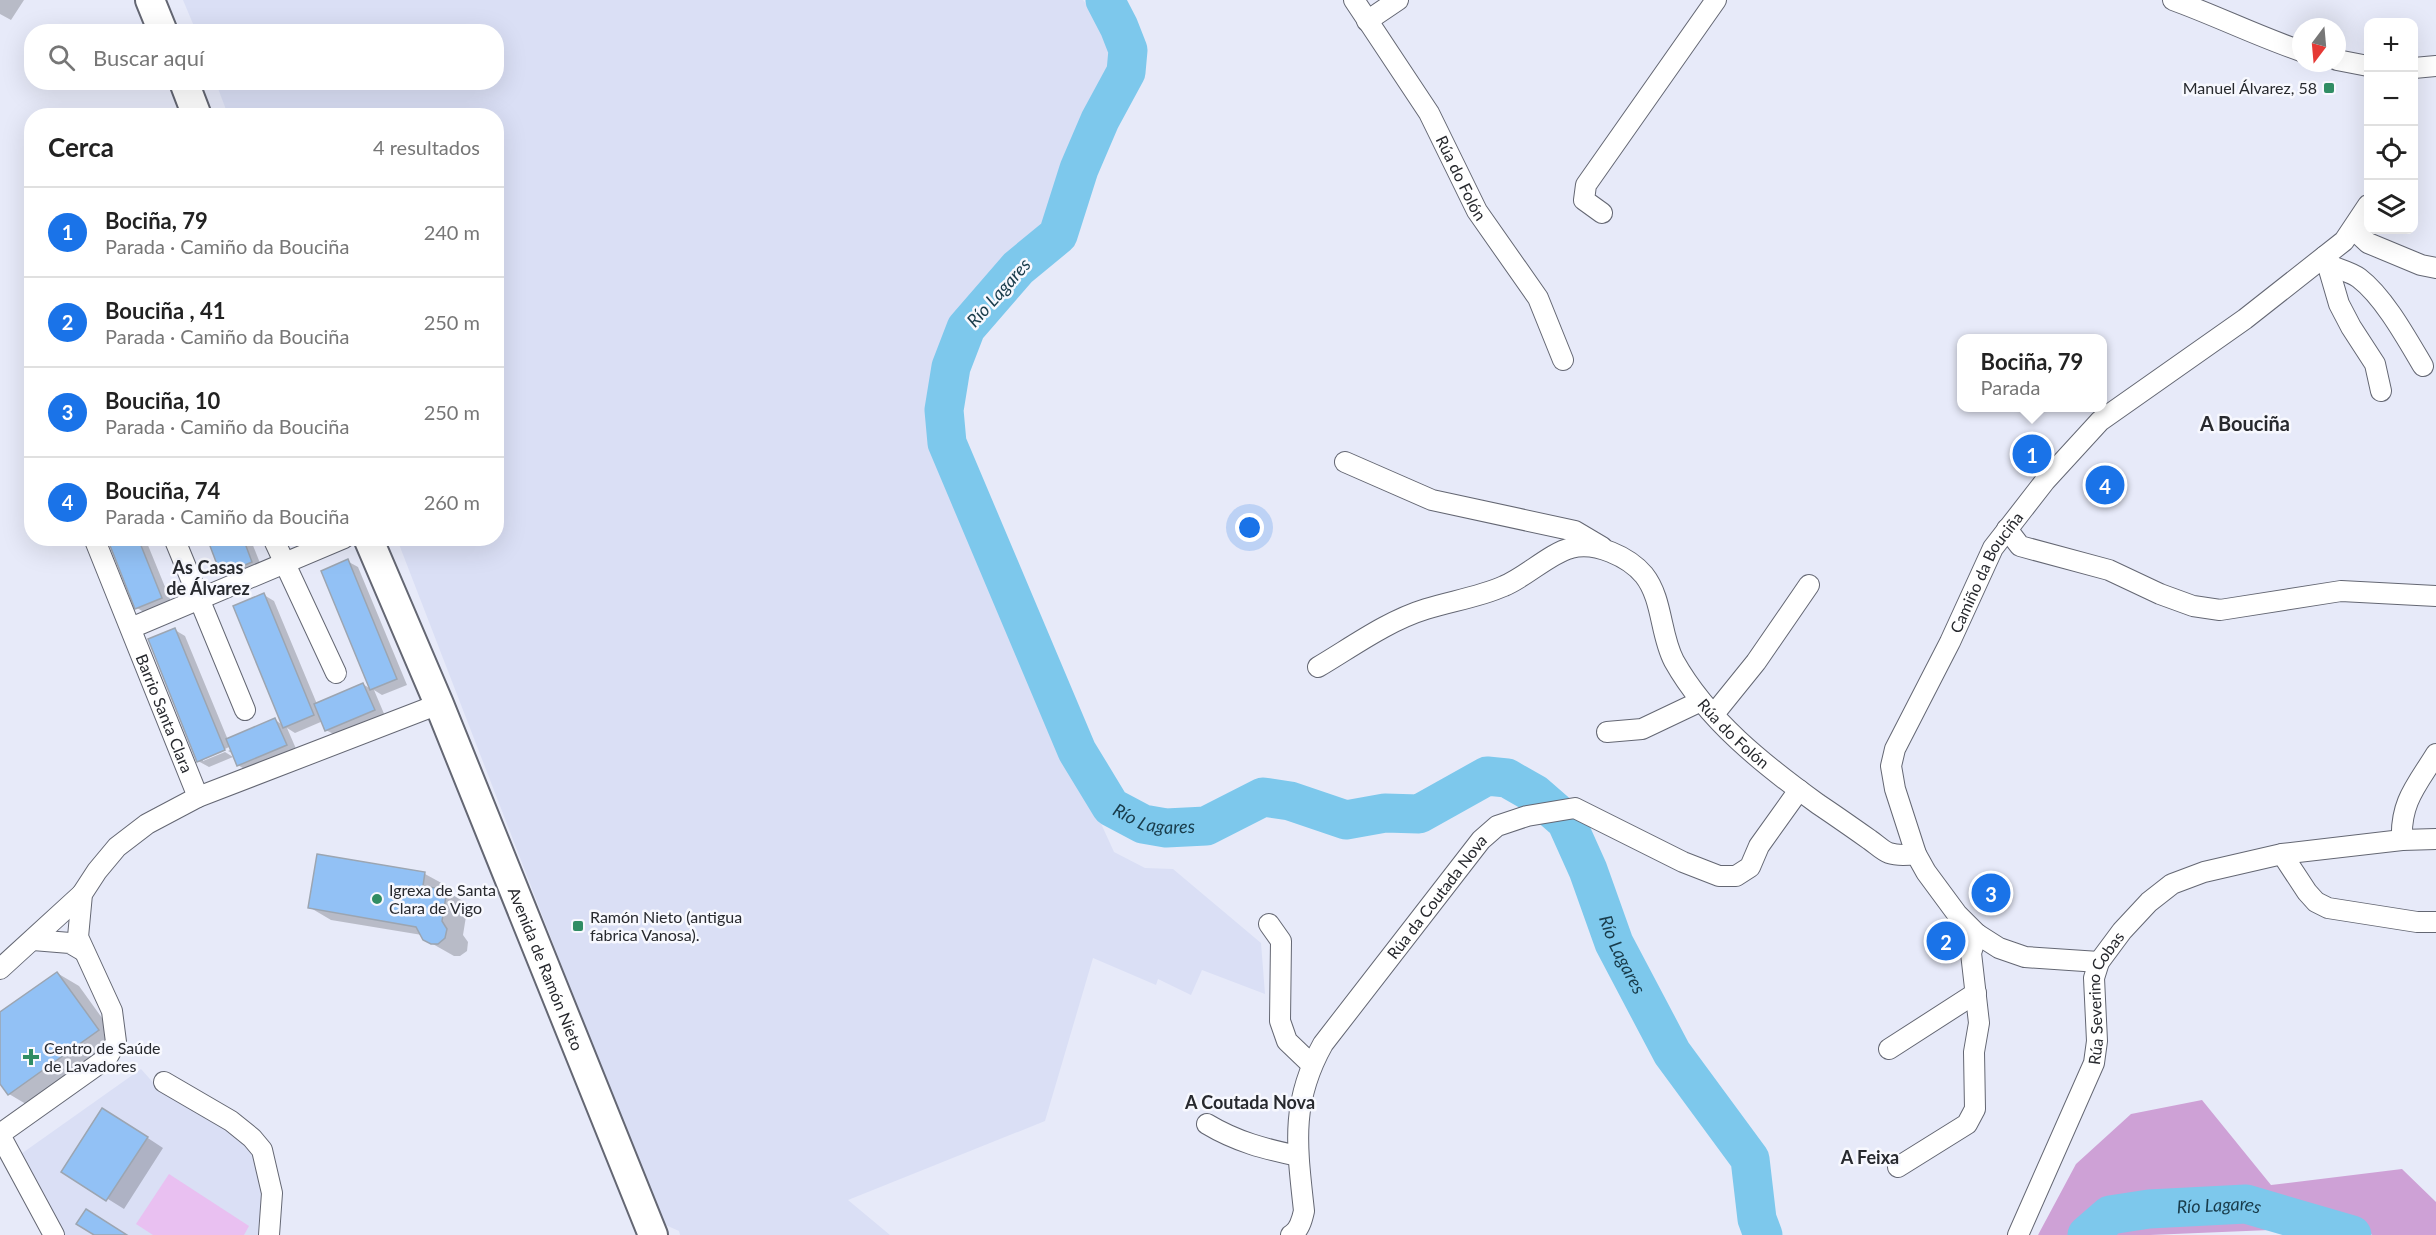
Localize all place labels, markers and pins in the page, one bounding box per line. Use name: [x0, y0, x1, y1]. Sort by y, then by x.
place label: Manuel Álvarez, 58: [2183, 78, 2317, 97]
marker: Manuel Álvarez, 58: [2322, 81, 2336, 95]
pin: 1: [2012, 432, 2052, 476]
pin: 4: [2086, 462, 2124, 508]
pin: 3: [1972, 870, 2010, 916]
place label: Igrexa de Santa Clara de Vigo: [389, 880, 496, 917]
marker: Igrexa de Santa Clara de Vigo: [370, 892, 384, 906]
place label: Ramón Nieto (antigua fabrica Vanosa).: [590, 907, 742, 944]
pin: 2: [1926, 918, 1966, 964]
marker: Ramón Nieto (antigua fabrica Vanosa).: [571, 919, 585, 933]
place label: Centro de Saúde de Lavadores: [44, 1038, 161, 1075]
marker: Centro de Saúde de Lavadores: [22, 1048, 40, 1066]

